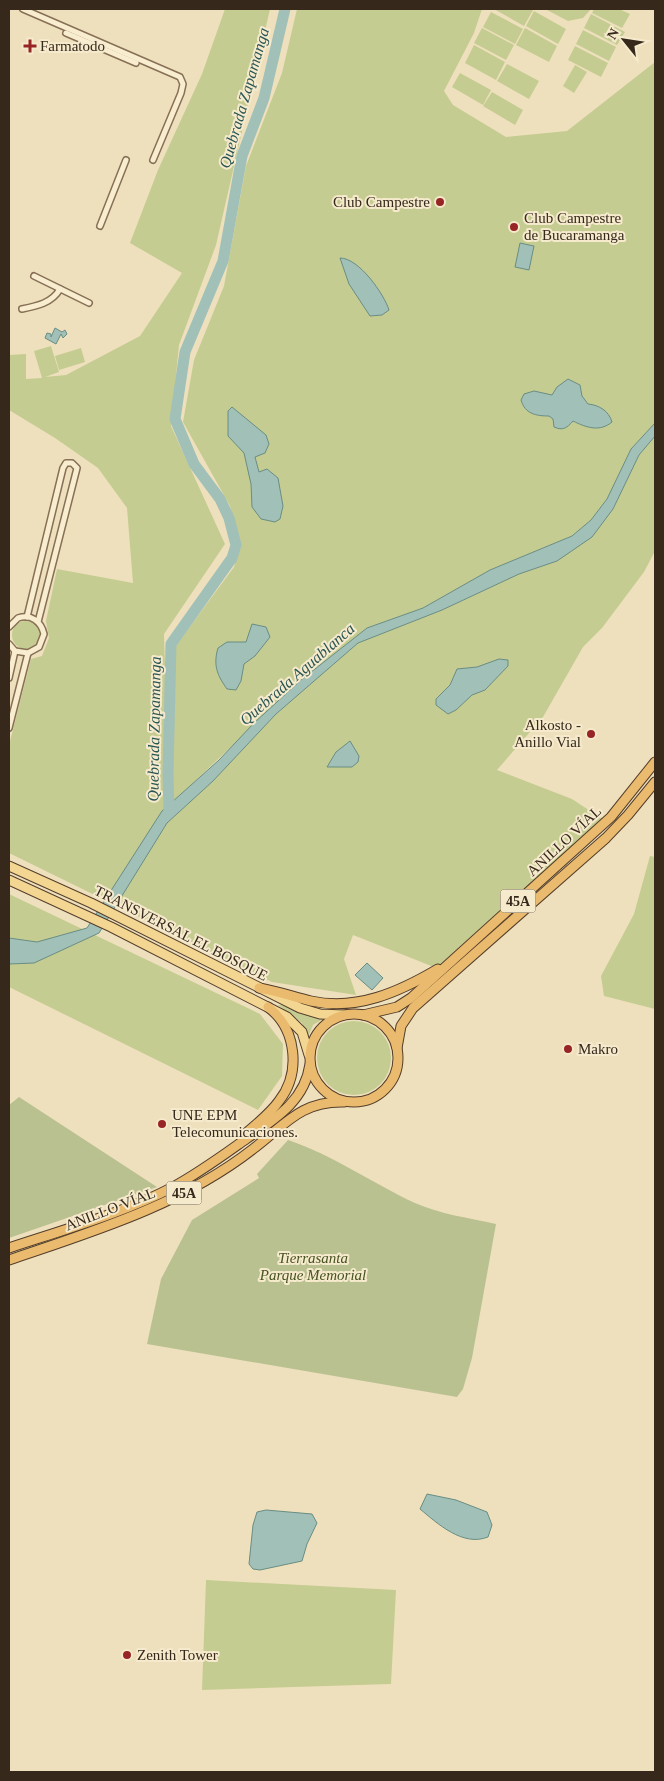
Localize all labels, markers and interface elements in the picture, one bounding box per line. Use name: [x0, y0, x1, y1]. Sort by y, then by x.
north arrow: [599, 15, 649, 65]
water label: Quebrada Zapamanga: [216, 26, 273, 170]
text: N: [604, 26, 622, 42]
place label: Farmatodo: [40, 38, 105, 54]
marker: Farmatodo: [24, 40, 36, 52]
place label: Club Campestre: [333, 194, 430, 210]
marker: Club Campestre: [434, 196, 446, 208]
place label: Club Campestre de Bucaramanga: [524, 210, 625, 243]
marker: Club Campestre de Bucaramanga: [508, 221, 520, 233]
water label: Quebrada Aguablanca: [236, 620, 358, 729]
water label: Quebrada Zapamanga: [144, 656, 165, 802]
place label: Alkosto - Anillo Vial: [514, 717, 581, 750]
marker: Alkosto - Anillo Vial: [585, 728, 597, 740]
street label: ANILLO VÍAL: [524, 803, 604, 879]
street label: TRANSVERSAL EL BOSQUE: [92, 882, 270, 984]
road number: 45A: [500, 889, 536, 912]
place label: Makro: [578, 1041, 618, 1057]
marker: Makro: [562, 1043, 574, 1055]
place label: UNE EPM Telecomunicaciones.: [172, 1107, 298, 1140]
marker: UNE EPM Telecomunicaciones.: [156, 1118, 168, 1130]
road number: 45A: [166, 1182, 202, 1204]
street label: ANILLO VÍAL: [63, 1184, 157, 1234]
park label: Tierrasanta Parque Memorial: [259, 1250, 366, 1283]
place label: Zenith Tower: [137, 1647, 218, 1663]
marker: Zenith Tower: [121, 1649, 133, 1661]

